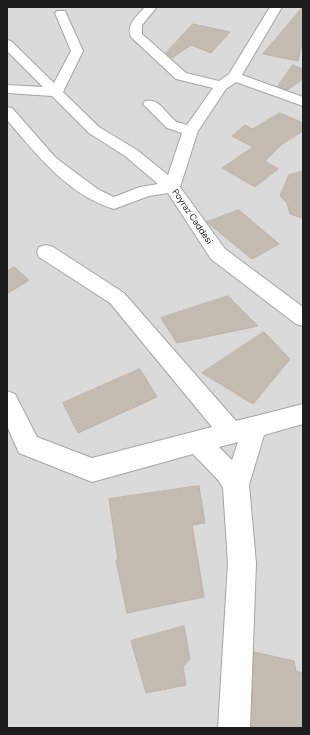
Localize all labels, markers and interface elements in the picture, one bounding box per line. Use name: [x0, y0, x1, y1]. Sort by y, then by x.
street label: Poyraz Caddesi: [170, 187, 214, 247]

